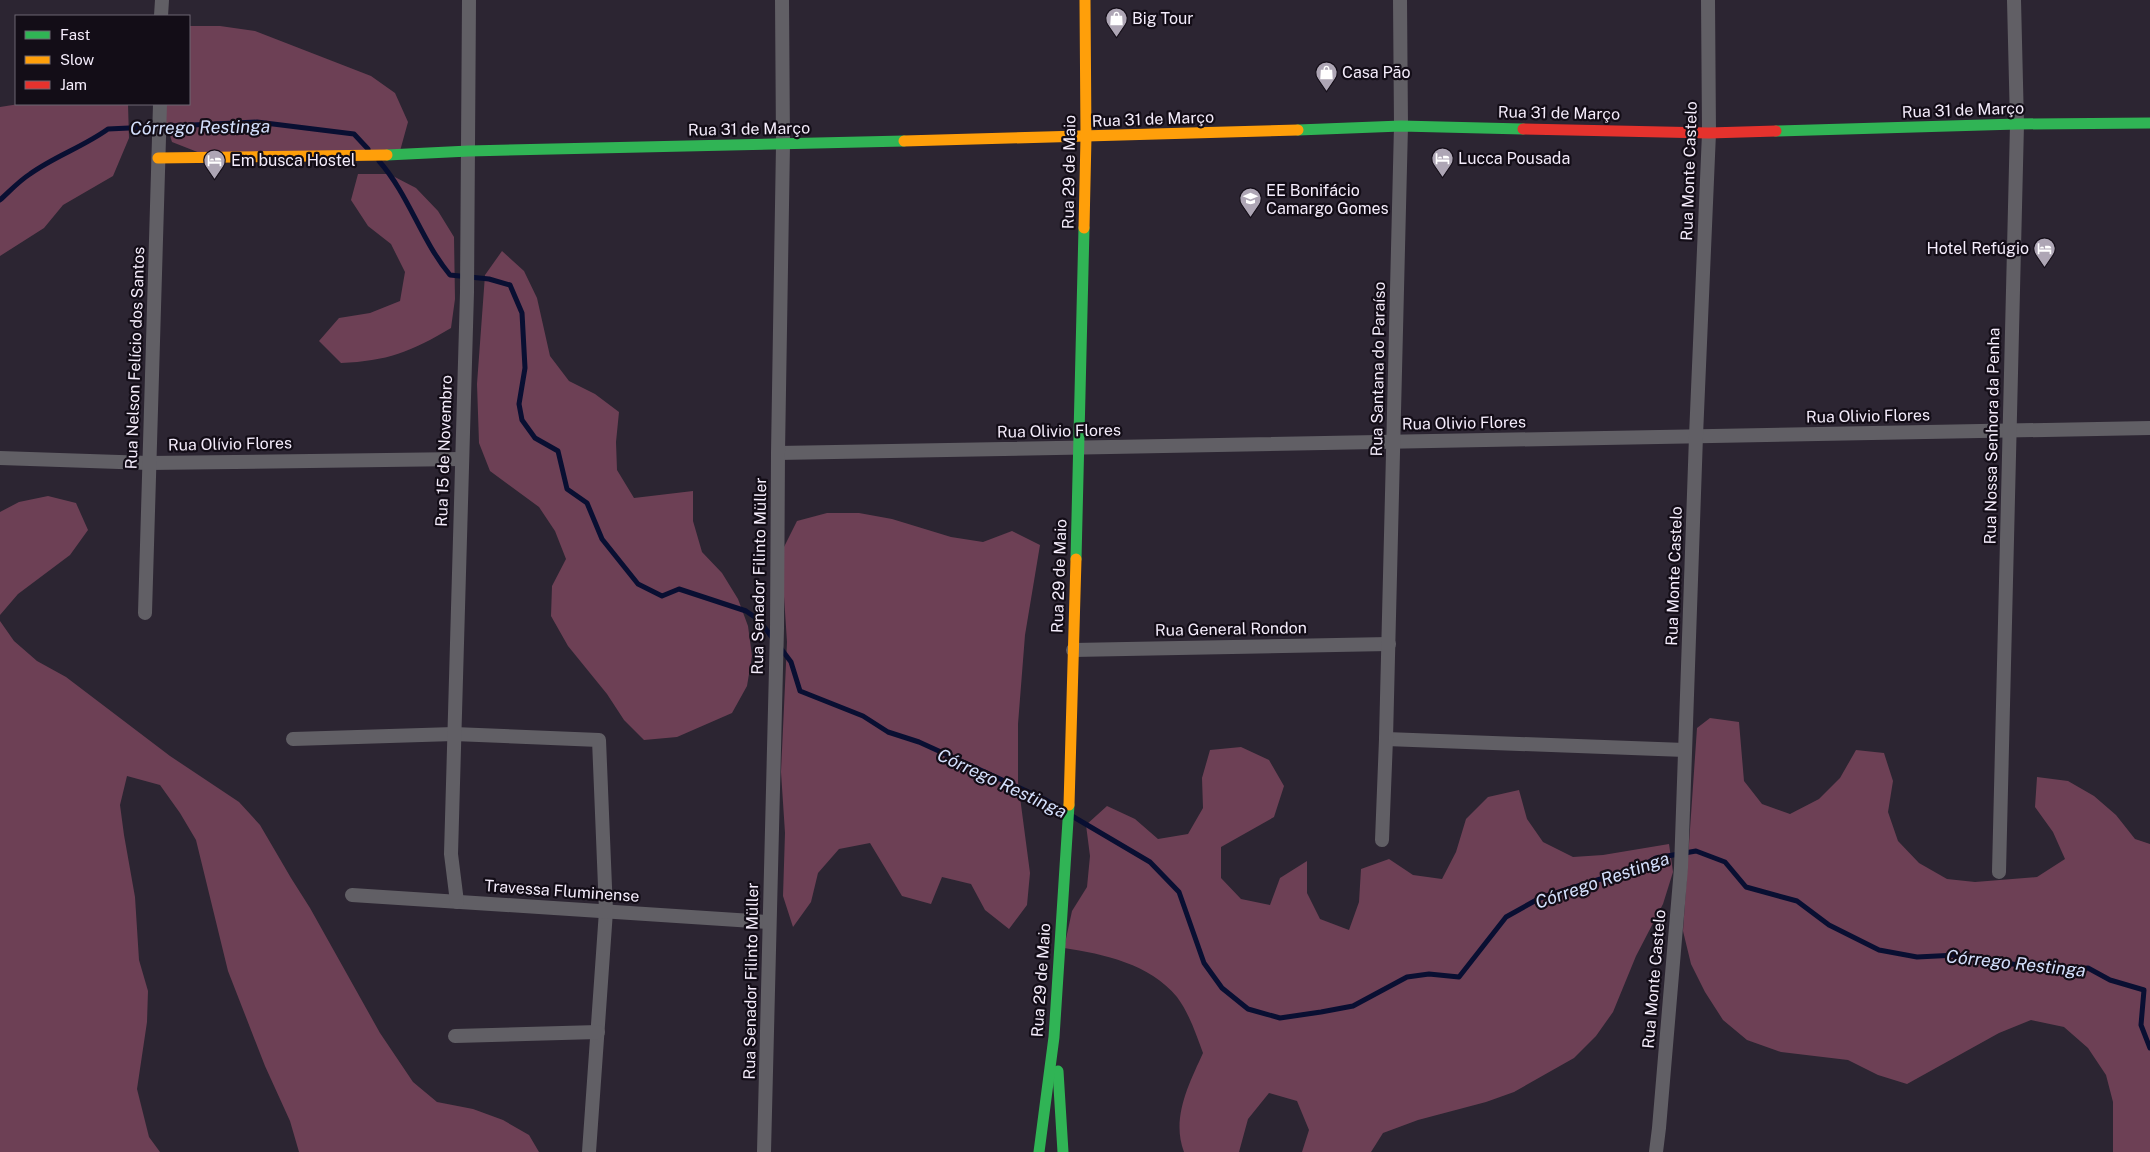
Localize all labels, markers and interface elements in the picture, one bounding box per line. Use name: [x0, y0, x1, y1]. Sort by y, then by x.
shop icon: Big Tour: [1104, 6, 1128, 37]
place label: Big Tour: [1132, 9, 1194, 28]
legend: [15, 15, 190, 105]
text: Fast: [60, 26, 90, 43]
text: Slow: [60, 51, 95, 68]
shop icon: Casa Pão: [1314, 60, 1338, 91]
place label: Casa Pão: [1342, 63, 1410, 82]
text: Jam: [60, 76, 87, 93]
street label: Rua 31 de Março: [1902, 98, 2024, 122]
street label: Rua Monte Castelo: [1677, 101, 1701, 241]
street label: Rua 31 de Março: [1498, 102, 1620, 124]
street label: Rua 31 de Março: [1092, 107, 1214, 131]
water label: Córrego Restinga: [130, 115, 270, 139]
street label: Rua 29 de Maio: [1059, 115, 1079, 229]
street label: Rua 31 de Março: [688, 118, 810, 140]
hotel icon: Lucca Pousada: [1430, 146, 1454, 177]
hotel icon: Em busca Hostel: [203, 148, 227, 179]
place label: Lucca Pousada: [1458, 149, 1570, 168]
place label: Em busca Hostel: [231, 151, 356, 170]
place label: EE Bonifácio Camargo Gomes: [1266, 181, 1389, 218]
school or university icon: EE Bonifácio Camargo Gomes: [1238, 187, 1262, 218]
hotel icon: Hotel Refúgio: [2033, 236, 2057, 267]
place label: Hotel Refúgio: [1927, 239, 2029, 258]
street label: Rua Nelson Felício dos Santos: [122, 246, 148, 470]
street label: Rua Santana do Paraíso: [1367, 281, 1389, 457]
street label: Rua Nossa Senhora da Penha: [1981, 327, 2003, 545]
street label: Rua 15 de Novembro: [432, 375, 456, 527]
street label: Rua Olivio Flores: [1806, 405, 1930, 427]
street label: Rua Olivio Flores: [1402, 412, 1526, 434]
street label: Rua Olivio Flores: [997, 420, 1121, 442]
street label: Rua Olívio Flores: [168, 433, 292, 455]
street label: Rua Senador Filinto Müller: [748, 477, 770, 675]
street label: Rua Monte Castelo: [1662, 506, 1686, 646]
street label: Rua 29 de Maio: [1048, 519, 1070, 633]
street label: Rua General Rondon: [1155, 618, 1307, 640]
water label: Córrego Restinga: [934, 744, 1070, 822]
water label: Córrego Restinga: [1532, 847, 1672, 913]
street label: Travessa Fluminense: [484, 876, 640, 906]
street label: Rua Senador Filinto Müller: [740, 882, 762, 1080]
street label: Rua Monte Castelo: [1638, 909, 1670, 1049]
street label: Rua 29 de Maio: [1028, 922, 1054, 1038]
water label: Córrego Restinga: [1945, 945, 2087, 981]

